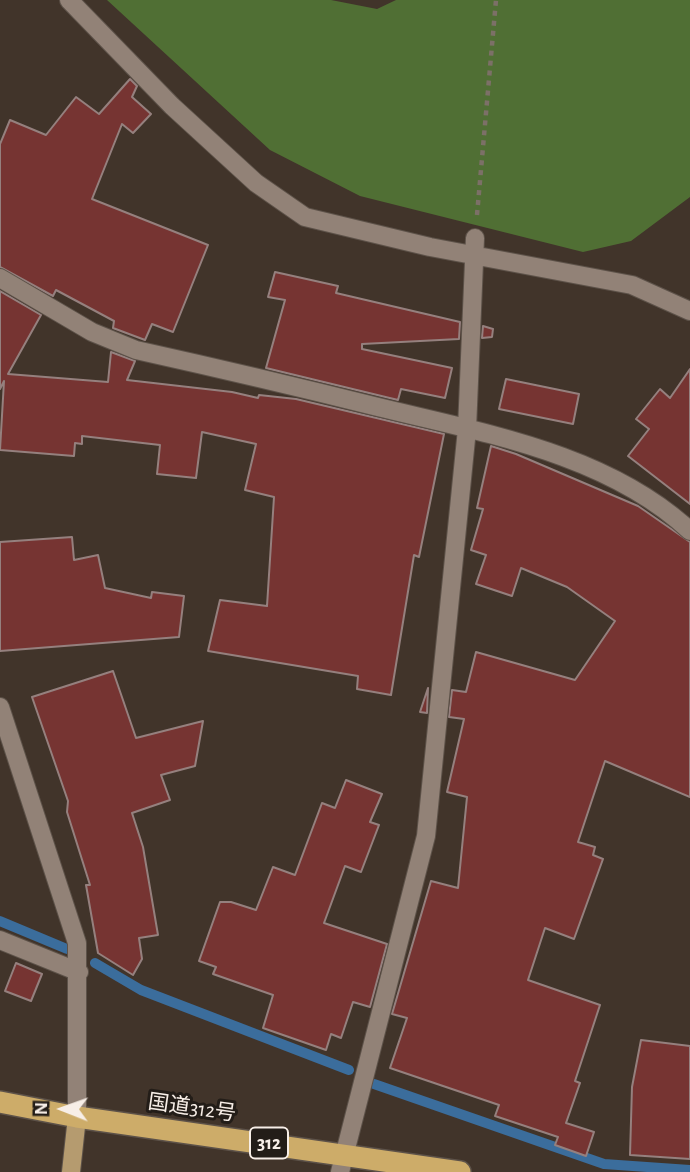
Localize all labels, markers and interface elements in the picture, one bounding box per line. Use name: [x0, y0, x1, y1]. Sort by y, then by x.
north arrow: [28, 1074, 98, 1144]
street label: 国道312号: [146, 1089, 238, 1127]
text: N: [32, 1102, 51, 1115]
road number: 312: [250, 1128, 288, 1158]

